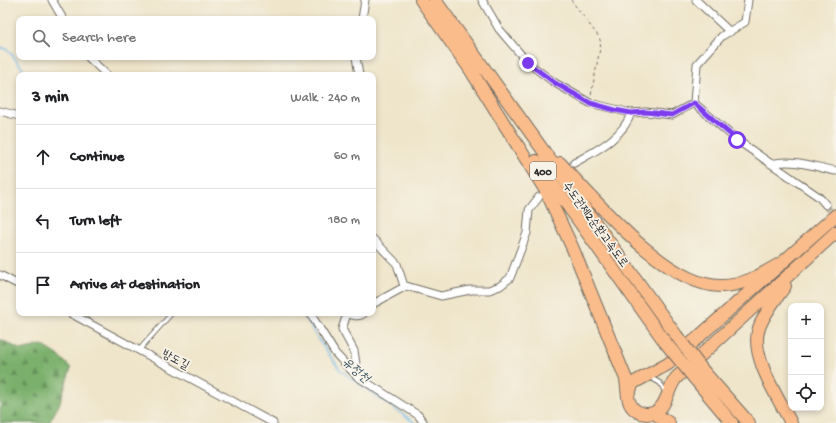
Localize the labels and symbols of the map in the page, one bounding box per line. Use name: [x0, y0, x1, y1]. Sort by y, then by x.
route end: [519, 54, 537, 72]
route start: [728, 131, 746, 149]
road number: 400: [530, 162, 556, 180]
street label: 수도권제2순환고속도로: [559, 179, 631, 271]
street label: 방도길: [159, 348, 191, 374]
water label: 유정천: [339, 355, 373, 388]

